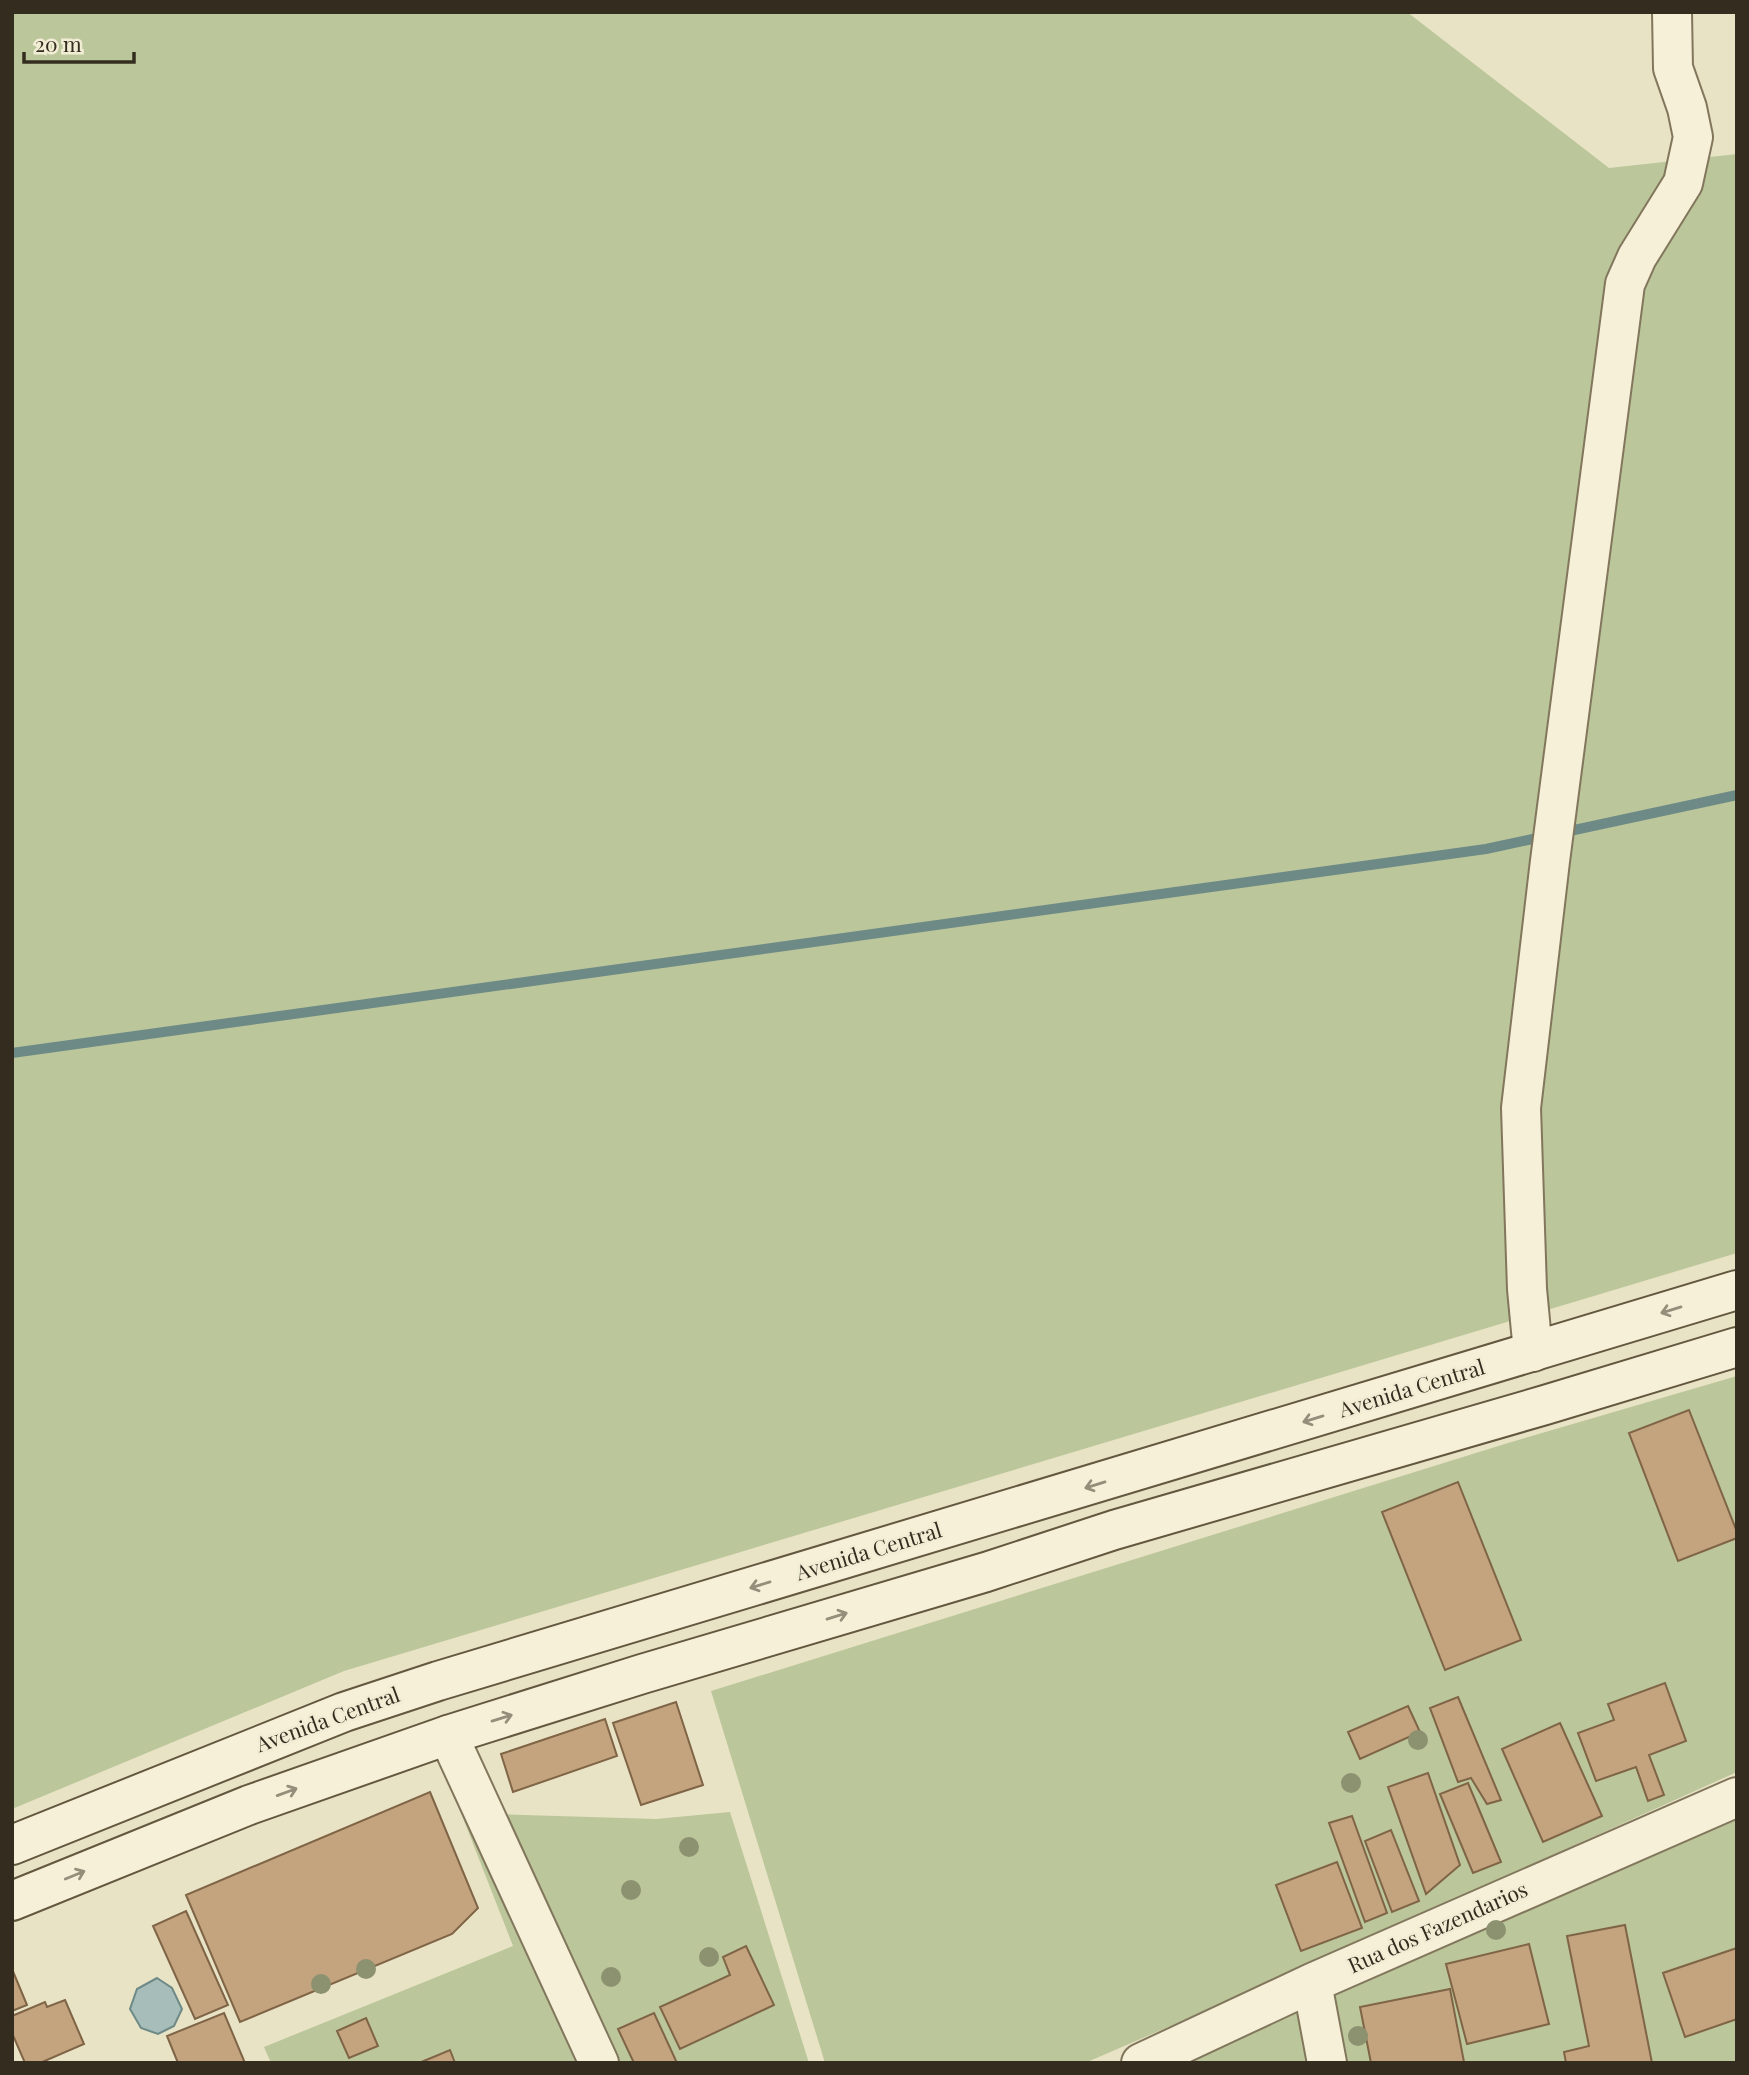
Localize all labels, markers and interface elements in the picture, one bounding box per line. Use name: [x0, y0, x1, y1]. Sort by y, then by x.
scale bar: [24, 21, 135, 65]
text: 20 m: [35, 29, 82, 57]
one-way arrow: [1661, 1305, 1683, 1318]
street label: Avenida Central: [1334, 1352, 1488, 1423]
one-way arrow: [1302, 1413, 1324, 1426]
one-way arrow: [1084, 1479, 1106, 1492]
street label: Avenida Central: [791, 1515, 945, 1586]
one-way arrow: [749, 1579, 771, 1592]
one-way arrow: [826, 1609, 848, 1622]
street label: Avenida Central: [251, 1679, 403, 1757]
one-way arrow: [491, 1710, 513, 1723]
one-way arrow: [276, 1785, 298, 1798]
one-way arrow: [64, 1868, 86, 1881]
street label: Rua dos Fazendarios: [1343, 1874, 1531, 1978]

